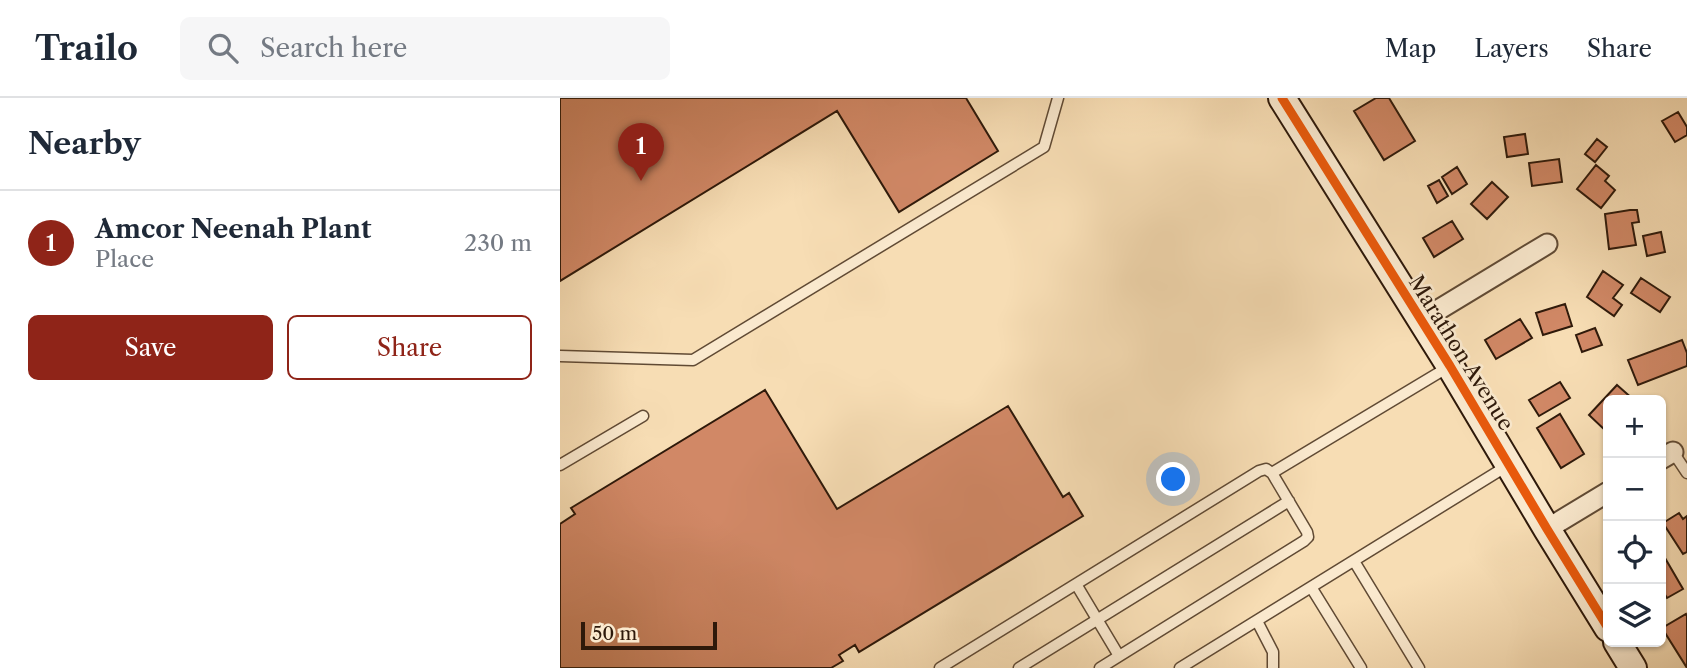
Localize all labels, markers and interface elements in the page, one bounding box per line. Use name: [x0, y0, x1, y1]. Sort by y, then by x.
search box: [180, 17, 670, 80]
text: Trailo: [35, 28, 138, 69]
icon: search: [204, 29, 242, 67]
text: Search here: [260, 32, 407, 64]
text: Map: [1385, 34, 1436, 63]
text: Layers: [1474, 34, 1549, 63]
text: Share: [1587, 34, 1652, 63]
pin: 1: [618, 123, 664, 181]
text: Nearby: [28, 125, 141, 162]
text: Amcor Neenah Plant: [95, 213, 371, 245]
text: 1: [46, 229, 56, 257]
text: 230 m: [464, 229, 532, 257]
text: Place: [95, 245, 154, 273]
street label: Marathon Avenue: [1404, 271, 1519, 435]
button: Save: [28, 315, 273, 380]
button: Share: [287, 315, 532, 380]
map controls: [1603, 395, 1666, 647]
button: +: [1603, 395, 1666, 458]
button: −: [1603, 458, 1666, 521]
your location: [1156, 462, 1190, 496]
button: locate: [1603, 521, 1666, 584]
button: layers: [1603, 584, 1666, 647]
scale bar: [581, 619, 718, 651]
text: 50 m: [592, 622, 637, 645]

